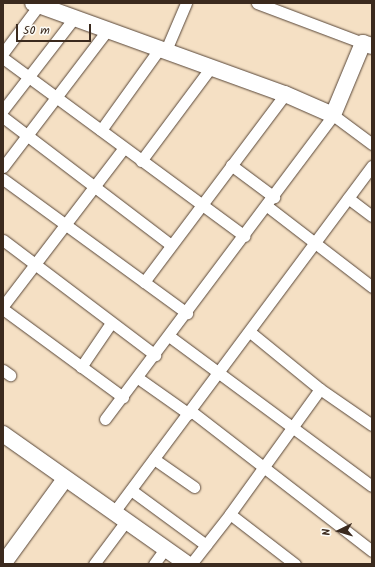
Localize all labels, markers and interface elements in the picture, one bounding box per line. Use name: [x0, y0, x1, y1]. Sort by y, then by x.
scale bar: [18, 16, 93, 42]
text: 50 m: [23, 21, 50, 40]
north arrow: [319, 511, 359, 551]
text: N: [318, 528, 336, 536]

